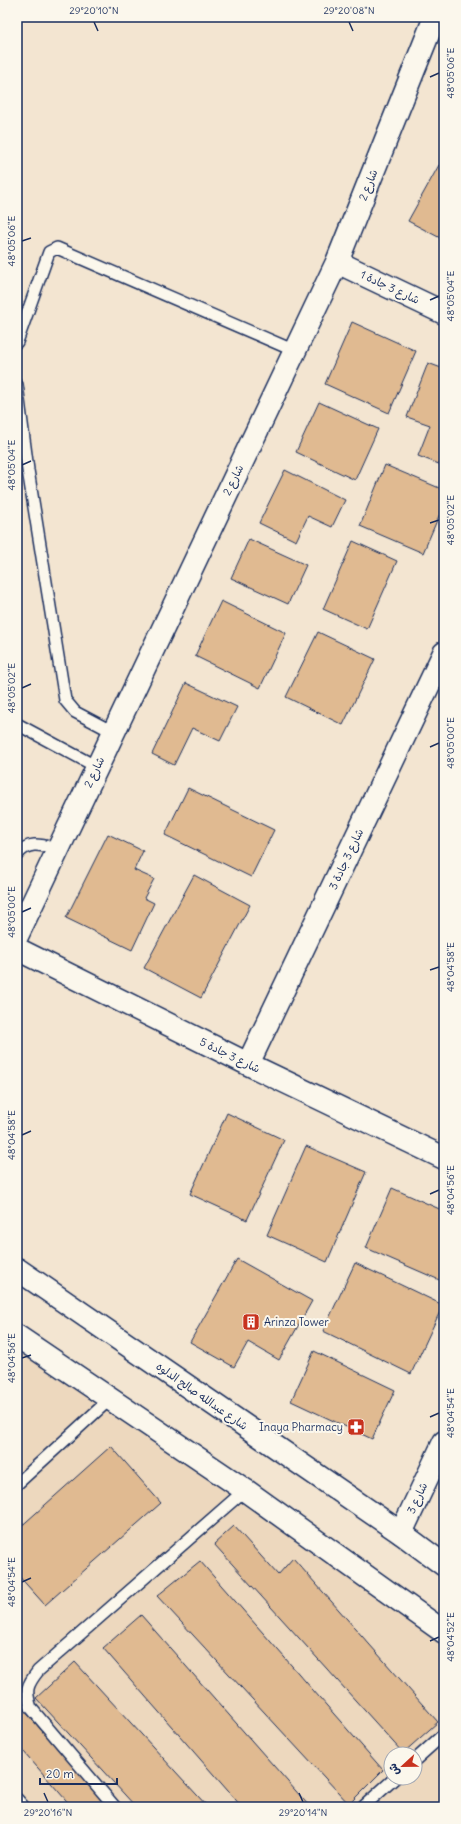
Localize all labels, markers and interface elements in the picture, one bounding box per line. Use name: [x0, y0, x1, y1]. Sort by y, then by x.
text: 29°20'10"N: [69, 4, 119, 17]
text: 29°20'08"N: [323, 4, 375, 17]
text: 48°05'06"E: [444, 48, 457, 98]
street label: شارع 2: [355, 167, 382, 203]
text: 48°05'06"E: [5, 216, 18, 266]
street label: شارع 3 جادة 1: [357, 267, 422, 309]
text: 48°05'04"E: [444, 271, 457, 321]
text: 48°05'04"E: [5, 440, 18, 490]
street label: شارع 2: [220, 462, 248, 499]
text: 48°05'02"E: [444, 495, 457, 545]
text: 48°05'02"E: [5, 663, 18, 713]
text: 48°05'00"E: [444, 717, 457, 769]
street label: شارع 2: [81, 754, 109, 791]
street label: شارع 3 جادة 3: [326, 826, 368, 893]
text: 48°05'00"E: [5, 886, 18, 938]
text: 48°04'58"E: [444, 942, 457, 992]
street label: شارع 3 جادة 5: [197, 1034, 263, 1077]
text: 48°04'58"E: [5, 1110, 18, 1160]
text: 48°04'56"E: [444, 1165, 457, 1215]
building icon: Arinza Tower: [241, 1312, 261, 1332]
place label: Arinza Tower: [264, 1315, 329, 1329]
text: 48°04'56"E: [5, 1333, 18, 1383]
street label: شارع عبدالله صالح الدلوه: [152, 1359, 251, 1435]
text: 48°04'54"E: [444, 1388, 457, 1438]
pharmacy icon: Inaya Pharmacy: [346, 1417, 366, 1437]
place label: Inaya Pharmacy: [259, 1420, 343, 1434]
street label: شارع 3: [404, 1480, 432, 1517]
text: 48°04'54"E: [5, 1557, 18, 1607]
text: 48°04'52"E: [444, 1612, 457, 1662]
north arrow: [383, 1746, 423, 1786]
scale bar: [40, 1760, 117, 1786]
text: ش: [385, 1762, 402, 1778]
text: 20 m: [46, 1766, 74, 1781]
text: 29°20'16"N: [24, 1806, 72, 1819]
text: 29°20'14"N: [279, 1806, 327, 1819]

